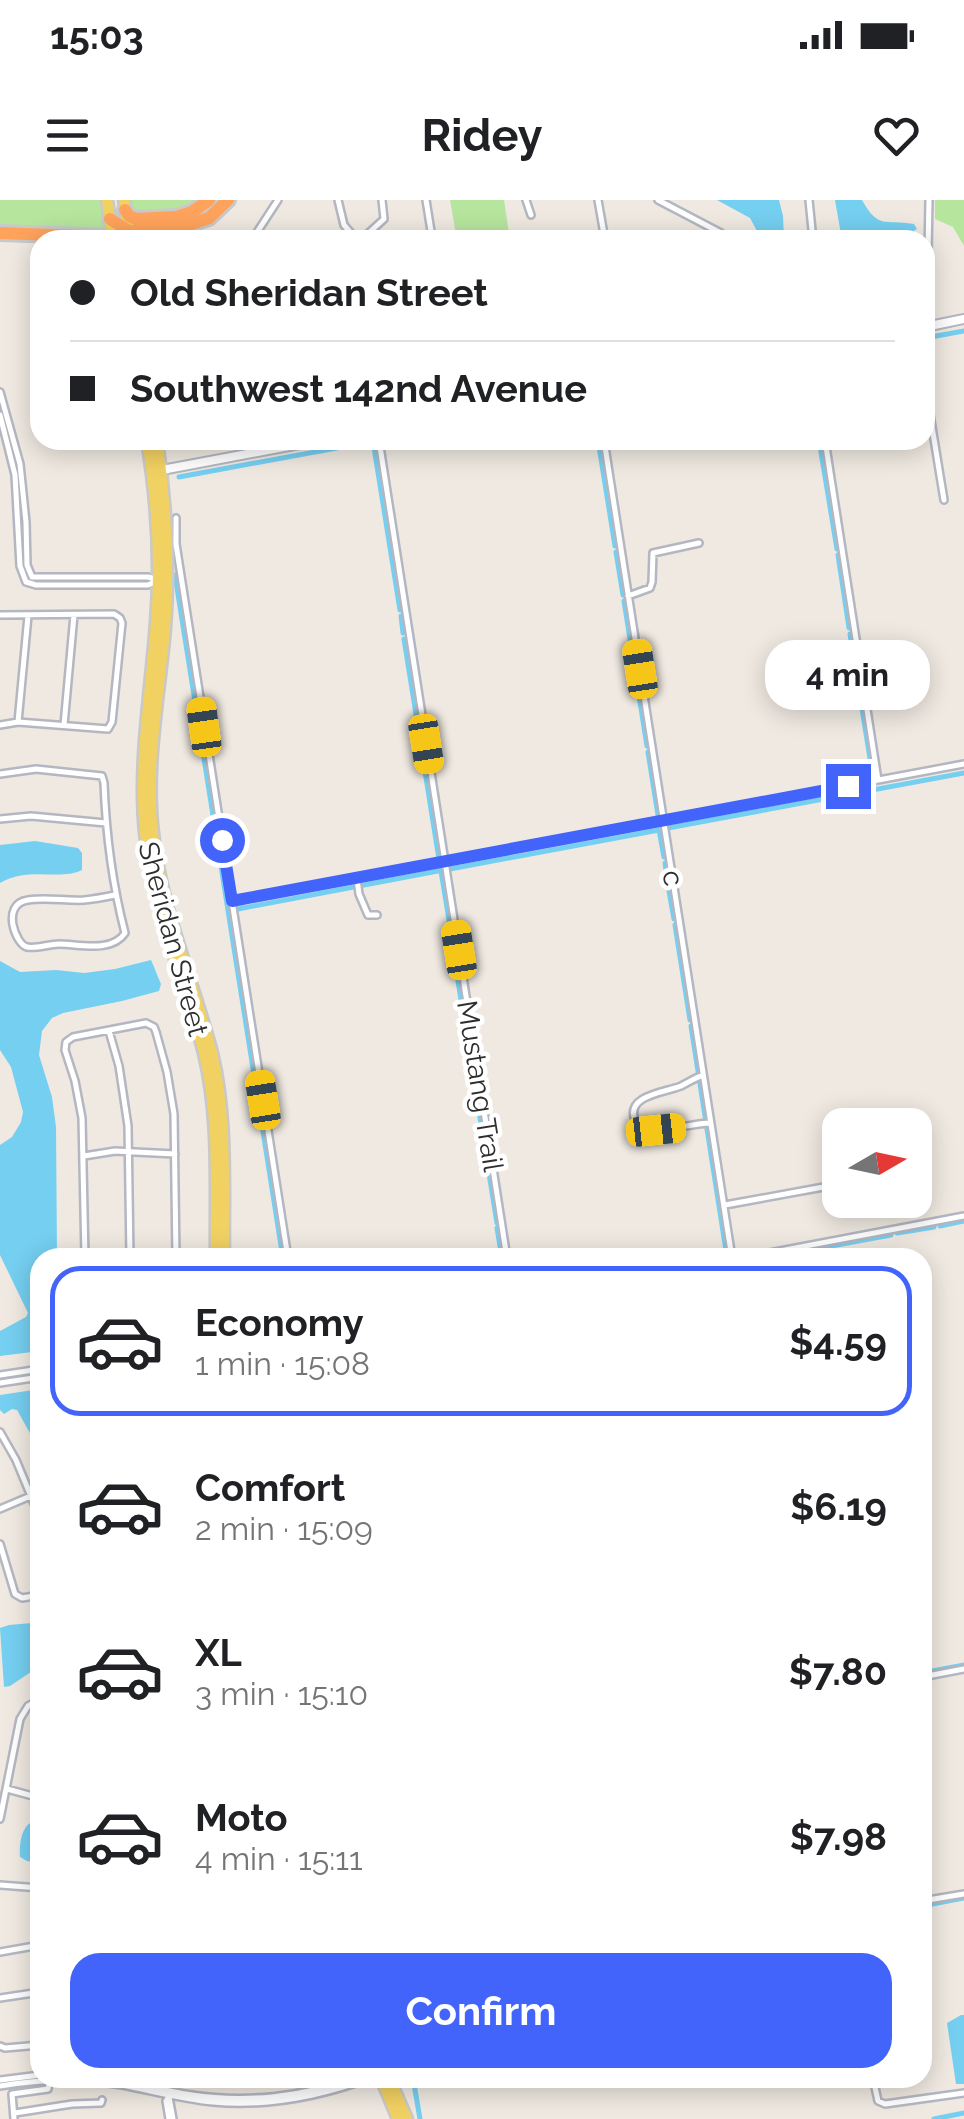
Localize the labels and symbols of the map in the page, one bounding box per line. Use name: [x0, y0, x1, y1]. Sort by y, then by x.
car: [620, 637, 660, 701]
callout: 4 min: [766, 641, 930, 711]
car: [185, 695, 223, 759]
car: [406, 712, 446, 776]
route end: [826, 764, 871, 809]
route start: [200, 818, 245, 863]
street label: Sheridan Street: [131, 838, 215, 1040]
street label: c: [656, 868, 690, 888]
car: [439, 918, 479, 982]
street label: Mustang Trail: [450, 998, 510, 1174]
car: [243, 1068, 283, 1132]
north arrow: [822, 1108, 932, 1218]
car: [625, 1112, 687, 1148]

